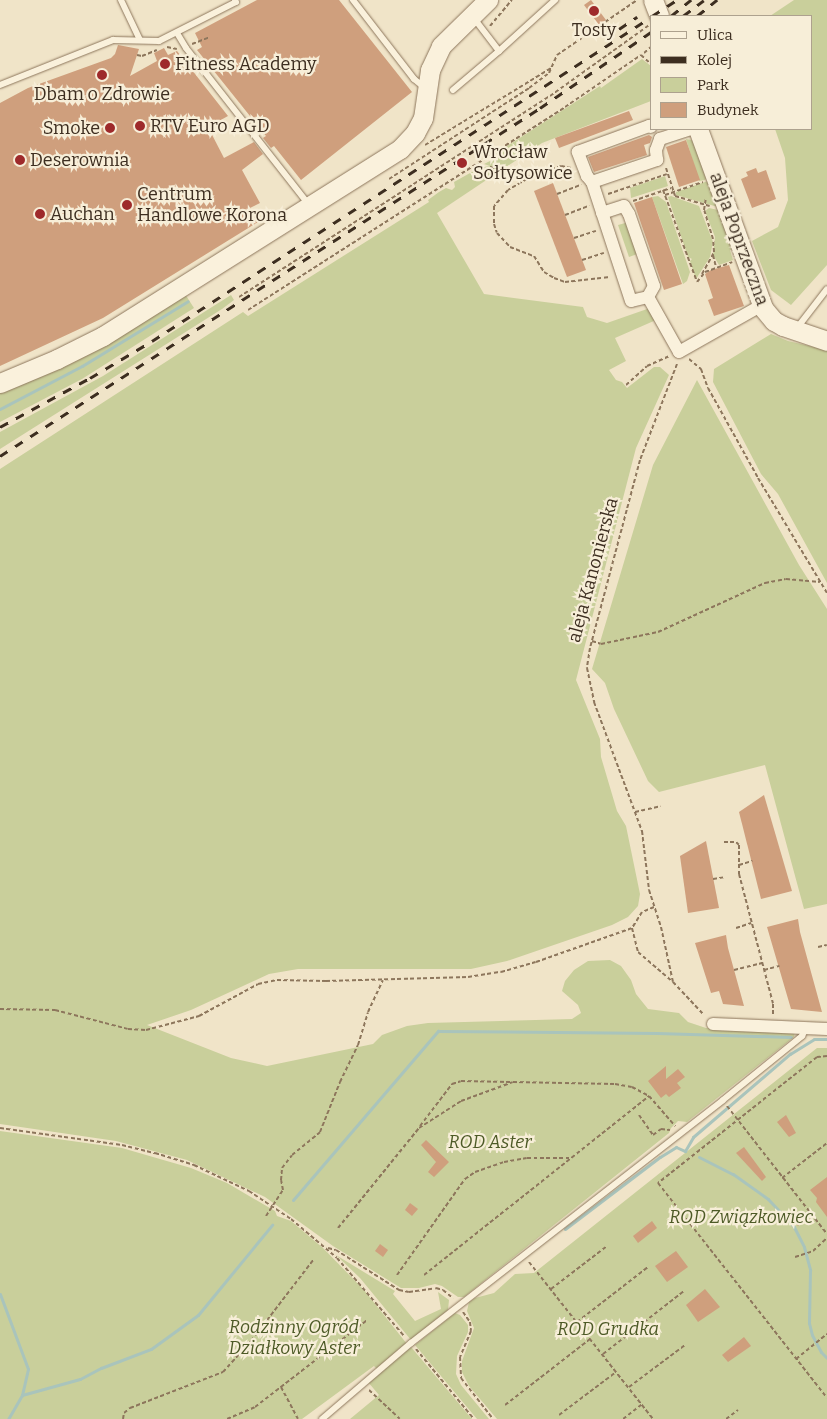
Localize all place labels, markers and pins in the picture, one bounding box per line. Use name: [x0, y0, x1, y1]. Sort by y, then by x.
marker: Tosty: [588, 5, 600, 17]
place label: Tosty: [572, 19, 616, 41]
place label: Fitness Academy: [175, 53, 317, 75]
marker: Fitness Academy: [159, 58, 171, 70]
marker: Dbam o Zdrowie: [96, 69, 108, 81]
place label: Dbam o Zdrowie: [34, 83, 170, 105]
place label: RTV Euro AGD: [150, 115, 270, 137]
place label: Smoke: [43, 117, 100, 139]
marker: RTV Euro AGD: [134, 120, 146, 132]
marker: Smoke: [104, 122, 116, 134]
place label: Wrocław Sołtysowice: [473, 142, 572, 184]
place label: Deserownia: [30, 149, 129, 171]
marker: Deserownia: [14, 154, 26, 166]
marker: Wrocław Sołtysowice: [455, 156, 469, 170]
place label: Centrum Handlowe Korona: [137, 184, 287, 226]
marker: Centrum Handlowe Korona: [121, 199, 133, 211]
place label: Auchan: [50, 203, 115, 225]
marker: Auchan: [34, 208, 46, 220]

